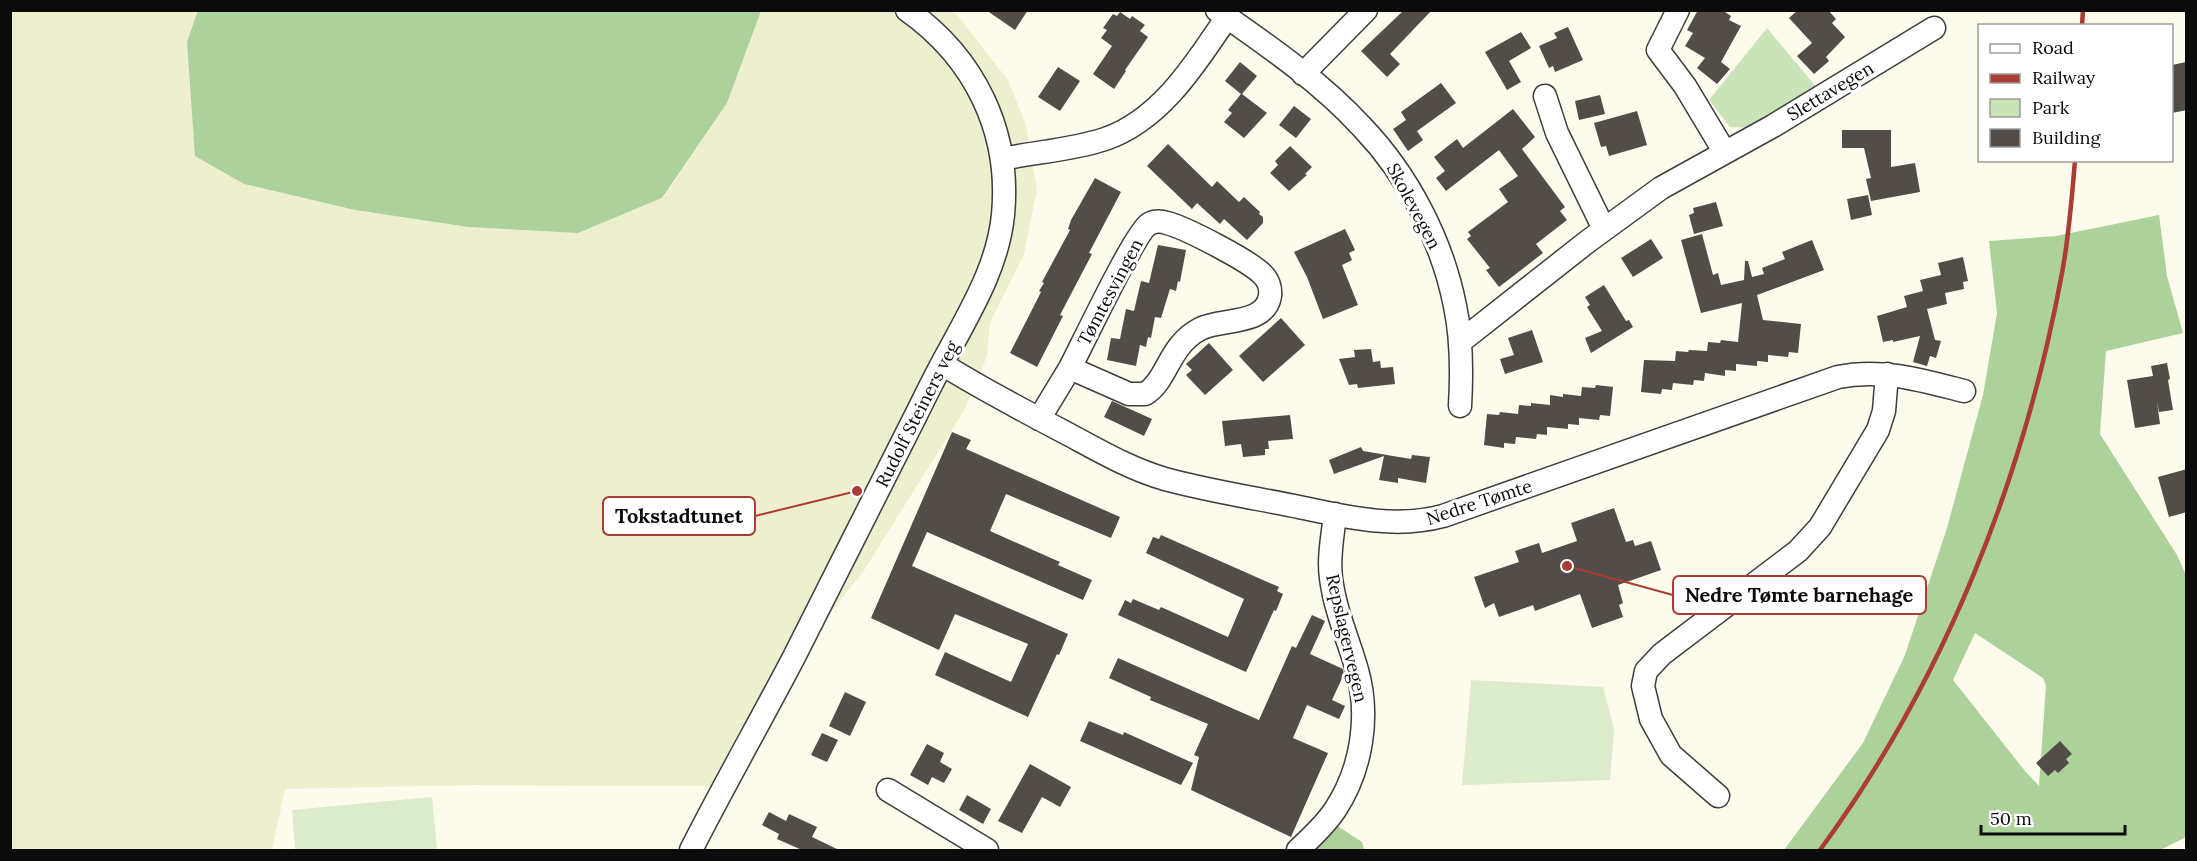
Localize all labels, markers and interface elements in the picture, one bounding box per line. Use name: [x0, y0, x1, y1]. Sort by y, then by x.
legend: [1978, 24, 2173, 162]
text: Road: [2032, 36, 2074, 59]
street label: Slettavegen: [1782, 56, 1878, 126]
text: Railway: [2032, 66, 2096, 89]
text: Park: [2032, 96, 2070, 119]
text: Building: [2032, 126, 2102, 149]
street label: Skolevegen: [1382, 159, 1446, 253]
street label: Tømtesvingen: [1072, 235, 1148, 349]
street label: Rudolf Steiners veg: [870, 336, 964, 491]
street label: Nedre Tømte: [1423, 474, 1535, 530]
callout: Tokstadtunet: [603, 497, 755, 535]
text: Tokstadtunet: [615, 503, 744, 528]
street label: Repslagervegen: [1321, 572, 1373, 704]
callout: Nedre Tømte barnehage: [1673, 576, 1926, 614]
text: Nedre Tømte barnehage: [1685, 582, 1914, 607]
scale bar: [1981, 798, 2125, 836]
text: 50 m: [1990, 807, 2032, 830]

